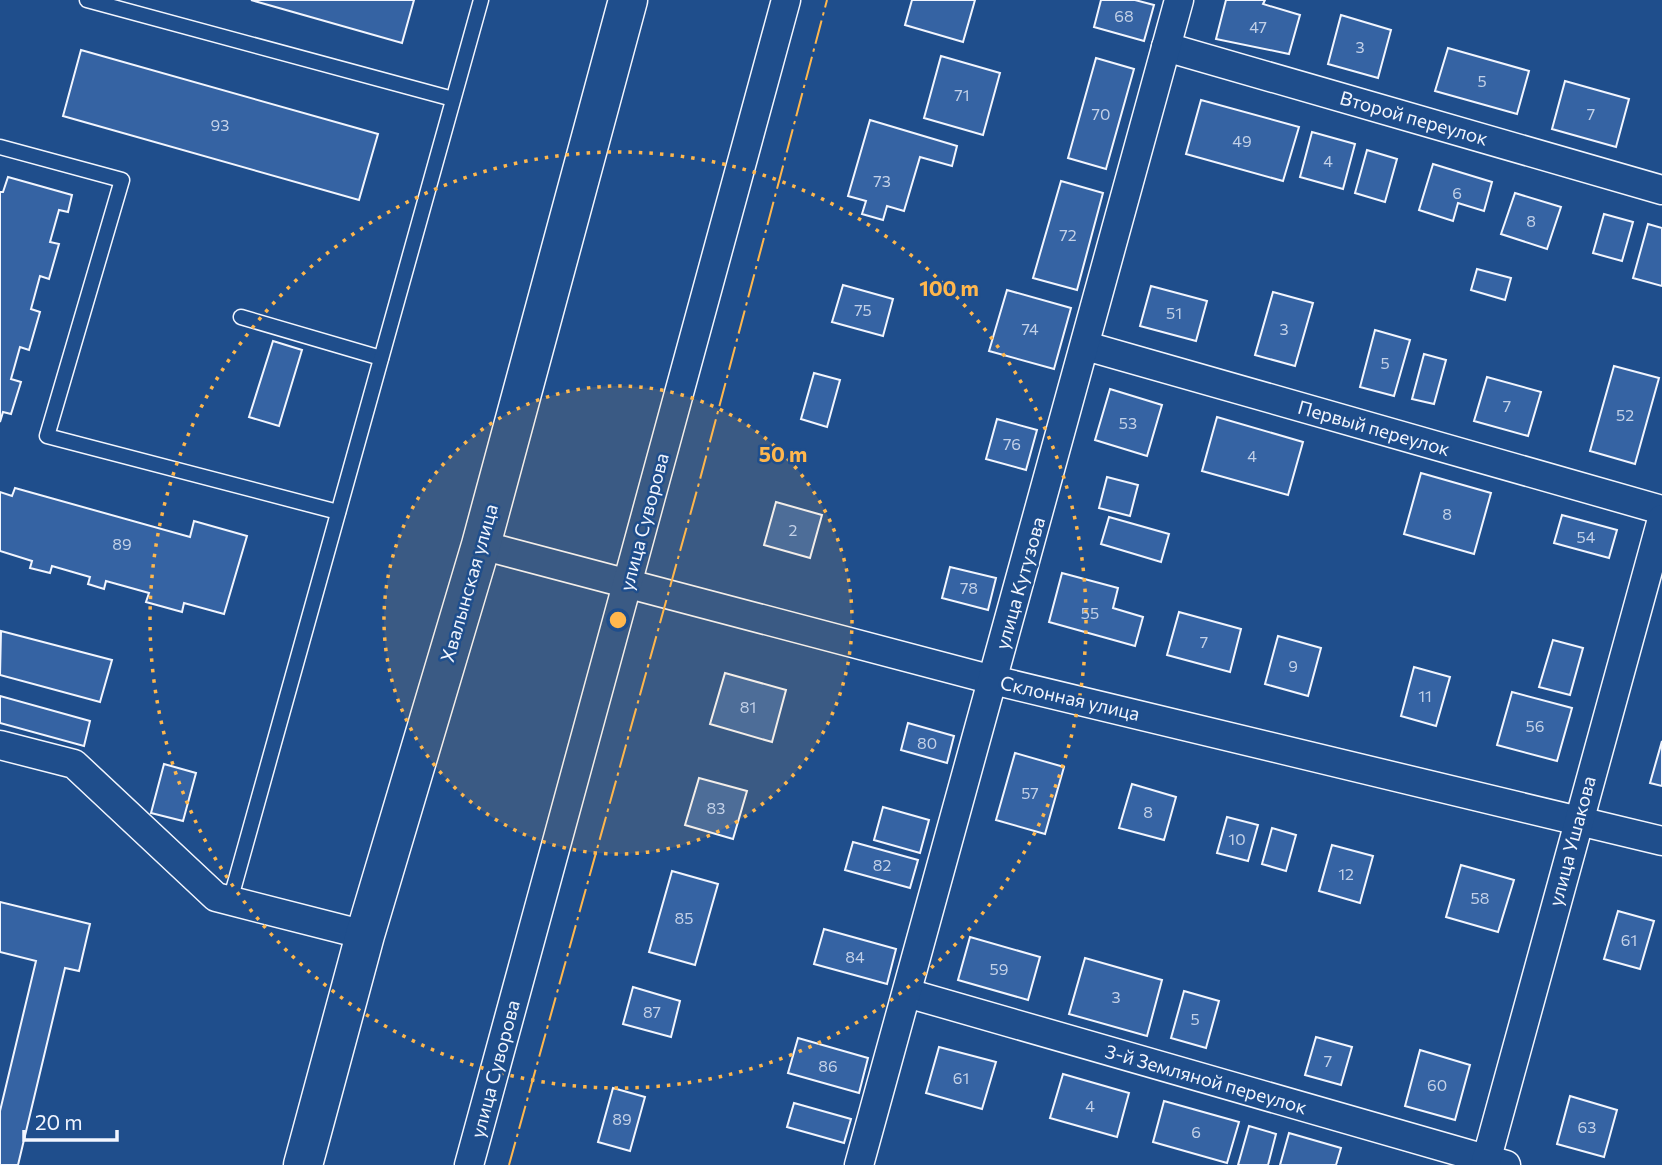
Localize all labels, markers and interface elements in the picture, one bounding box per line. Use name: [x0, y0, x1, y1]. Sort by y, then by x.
house number: 68: [1114, 6, 1134, 25]
house number: 47: [1249, 17, 1267, 36]
house number: 3: [1355, 37, 1365, 56]
house number: 5: [1477, 71, 1487, 90]
house number: 71: [954, 85, 970, 104]
street label: Второй переулок: [1337, 85, 1491, 150]
house number: 70: [1092, 104, 1110, 123]
house number: 7: [1587, 104, 1595, 123]
house number: 93: [211, 115, 229, 134]
house number: 49: [1232, 131, 1252, 150]
house number: 4: [1323, 151, 1333, 170]
house number: 73: [873, 171, 891, 190]
house number: 6: [1452, 183, 1462, 202]
house number: 8: [1526, 211, 1536, 230]
house number: 72: [1059, 225, 1077, 244]
text: 100 m: [919, 275, 979, 300]
house number: 75: [854, 300, 872, 319]
house number: 51: [1166, 303, 1182, 322]
house number: 74: [1021, 319, 1039, 338]
house number: 3: [1279, 319, 1289, 338]
house number: 5: [1380, 353, 1390, 372]
street label: Первый переулок: [1295, 395, 1453, 460]
house number: 7: [1503, 396, 1511, 415]
house number: 52: [1616, 405, 1634, 424]
house number: 53: [1119, 413, 1137, 432]
house number: 76: [1003, 434, 1021, 453]
text: 50 m: [759, 441, 807, 466]
house number: 4: [1247, 446, 1257, 465]
street label: улица Суворова: [614, 450, 673, 593]
street label: Хвалынская улица: [435, 501, 502, 665]
house number: 8: [1442, 504, 1452, 523]
street label: улица Кутузова: [990, 514, 1049, 652]
house number: 2: [789, 520, 798, 539]
house number: 54: [1577, 527, 1596, 546]
house number: 89: [112, 534, 132, 553]
house number: 78: [960, 578, 978, 597]
house number: 55: [1081, 603, 1099, 622]
centre of rings: [606, 608, 630, 632]
house number: 7: [1200, 632, 1208, 651]
house number: 9: [1288, 656, 1298, 675]
street label: Склонная улица: [998, 670, 1142, 725]
house number: 11: [1418, 686, 1432, 705]
house number: 81: [740, 697, 756, 716]
house number: 56: [1526, 716, 1544, 735]
house number: 80: [917, 733, 937, 752]
street label: улица Ушакова: [1543, 773, 1600, 909]
house number: 57: [1021, 783, 1039, 802]
house number: 83: [707, 798, 725, 817]
house number: 8: [1143, 802, 1153, 821]
house number: 10: [1228, 829, 1246, 848]
house number: 82: [873, 855, 891, 874]
house number: 12: [1338, 864, 1354, 883]
house number: 58: [1471, 888, 1489, 907]
house number: 85: [675, 908, 693, 927]
house number: 61: [1621, 930, 1637, 949]
house number: 84: [845, 947, 865, 966]
house number: 59: [990, 959, 1008, 978]
house number: 3: [1111, 987, 1121, 1006]
street label: улица Суворова: [465, 997, 524, 1140]
house number: 87: [643, 1002, 661, 1021]
house number: 5: [1190, 1009, 1200, 1028]
street label: 3-й Земляной переулок: [1103, 1039, 1310, 1118]
house number: 7: [1324, 1051, 1332, 1070]
house number: 86: [818, 1056, 838, 1075]
house number: 61: [953, 1068, 969, 1087]
house number: 60: [1427, 1075, 1447, 1094]
house number: 4: [1085, 1096, 1095, 1115]
scale bar: [24, 1098, 117, 1142]
text: 20 m: [35, 1109, 83, 1134]
house number: 89: [612, 1109, 632, 1128]
house number: 63: [1578, 1117, 1596, 1136]
house number: 6: [1191, 1122, 1201, 1141]

